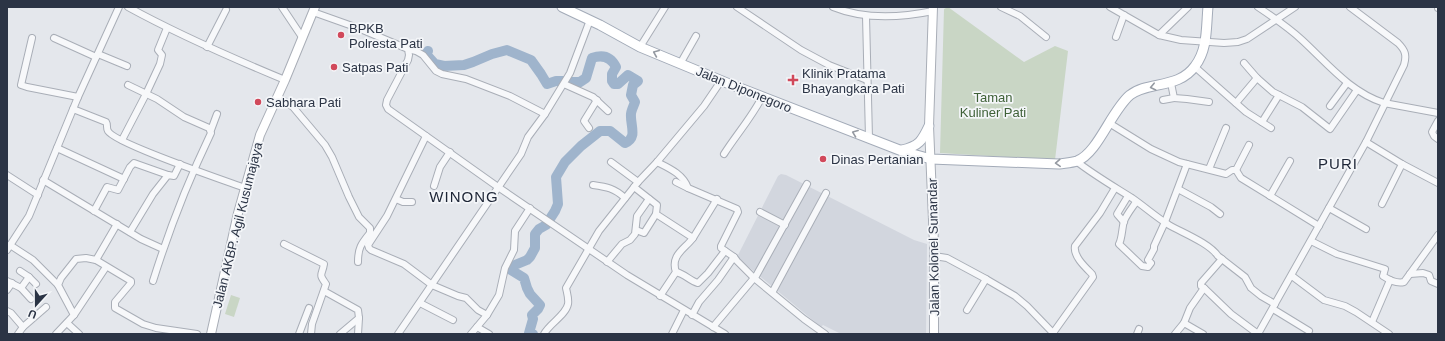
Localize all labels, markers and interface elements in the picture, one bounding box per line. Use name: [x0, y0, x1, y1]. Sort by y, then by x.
place label: BPKB Polresta Pati: [349, 21, 423, 51]
marker: BPKB Polresta Pati: [336, 30, 346, 40]
one-way arrow: [652, 50, 659, 58]
place label: Satpas Pati: [342, 60, 409, 75]
marker: Satpas Pati: [329, 62, 339, 72]
street label: Jalan Diponegoro: [694, 63, 794, 116]
place label: Klinik Pratama Bhayangkara Pati: [802, 66, 905, 96]
marker: Klinik Pratama Bhayangkara Pati: [787, 74, 799, 86]
one-way arrow: [1150, 82, 1157, 90]
park label: Taman Kuliner Pati: [960, 90, 1026, 120]
place label: Sabhara Pati: [266, 95, 341, 110]
marker: Sabhara Pati: [253, 97, 263, 107]
one-way arrow: [851, 129, 858, 137]
street label: Jalan AKBP. Agil Kusumajaya: [210, 140, 266, 310]
place label: Dinas Pertanian: [831, 152, 924, 167]
marker: Dinas Pertanian: [818, 154, 828, 164]
district label: PURI: [1318, 155, 1358, 172]
one-way arrow: [1055, 159, 1061, 168]
street label: Jalan Kolonel Sunandar: [925, 177, 942, 316]
district label: WINONG: [429, 188, 499, 205]
north arrow: [16, 285, 56, 325]
text: U: [27, 307, 38, 321]

